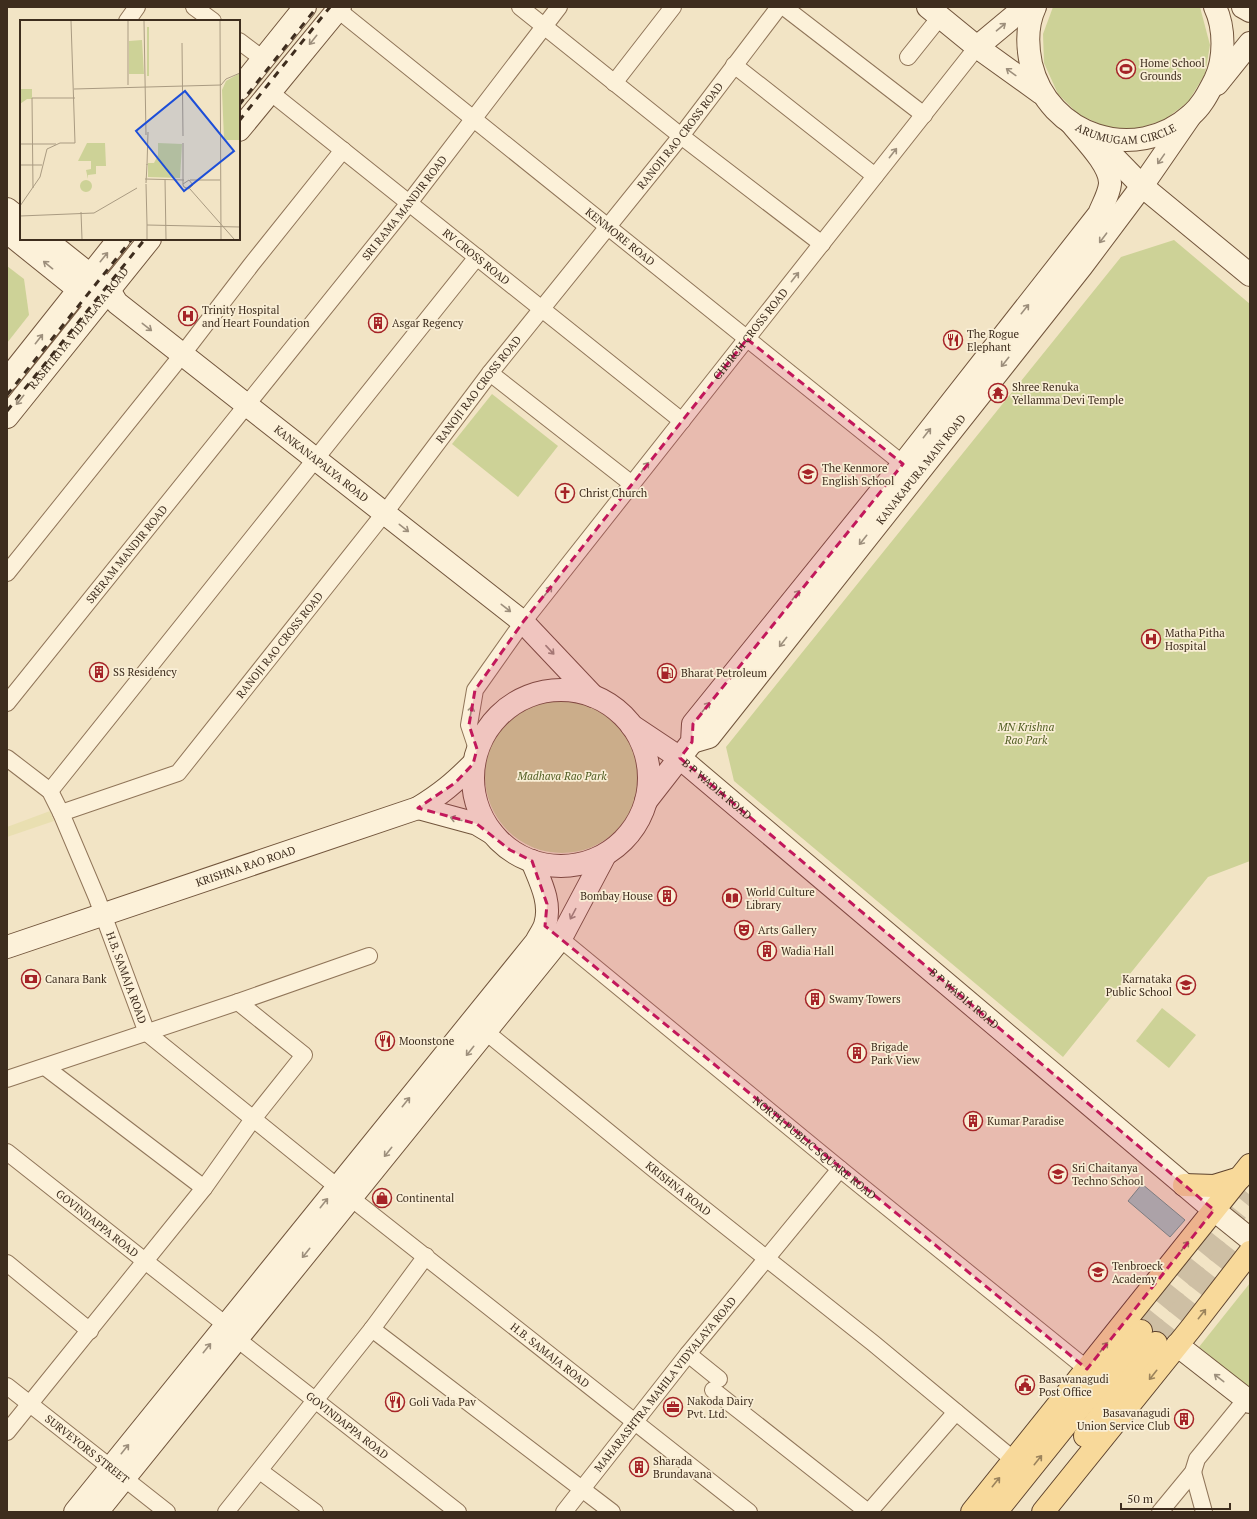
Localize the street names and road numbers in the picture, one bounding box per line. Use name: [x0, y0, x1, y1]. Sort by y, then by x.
street label: RANOJI RAO CROSS ROAD: [634, 79, 726, 192]
street label: ARUMUGAM CIRCLE: [1074, 117, 1178, 131]
street label: SRI RAMA MANDIR ROAD: [359, 152, 450, 263]
street label: KENMORE ROAD: [583, 205, 658, 269]
street label: RV CROSS ROAD: [440, 226, 513, 288]
street label: RASHTRIYA VIDYALAYA ROAD: [25, 264, 132, 392]
street label: CHURCH CROSS ROAD: [710, 285, 791, 383]
street label: RANOJI RAO CROSS ROAD: [433, 333, 524, 446]
street label: KANAKAPURA MAIN ROAD: [873, 411, 969, 527]
street label: KANKANAPALYA ROAD: [271, 422, 372, 505]
street label: SRERAM MANDIR ROAD: [83, 502, 171, 606]
street label: RANOJI RAO CROSS ROAD: [233, 589, 326, 701]
street label: B P WADIA ROAD: [679, 756, 755, 823]
street label: KRISHNA RAO ROAD: [194, 843, 298, 890]
street label: H.B. SAMAJA ROAD: [103, 930, 150, 1026]
street label: B P WADIA ROAD: [927, 965, 1002, 1032]
street label: NORTH PUBLIC SQUARE ROAD: [750, 1093, 879, 1203]
street label: KRISHNA ROAD: [643, 1158, 714, 1219]
street label: GOVINDAPPA ROAD: [53, 1186, 141, 1260]
street label: MAHARASHTRA MAHILA VIDYALAYA ROAD: [591, 1294, 739, 1475]
street label: H.B. SAMAJA ROAD: [508, 1320, 593, 1391]
street label: GOVINDAPPA ROAD: [303, 1389, 392, 1462]
street label: SURVEYORS STREET: [42, 1412, 132, 1487]

